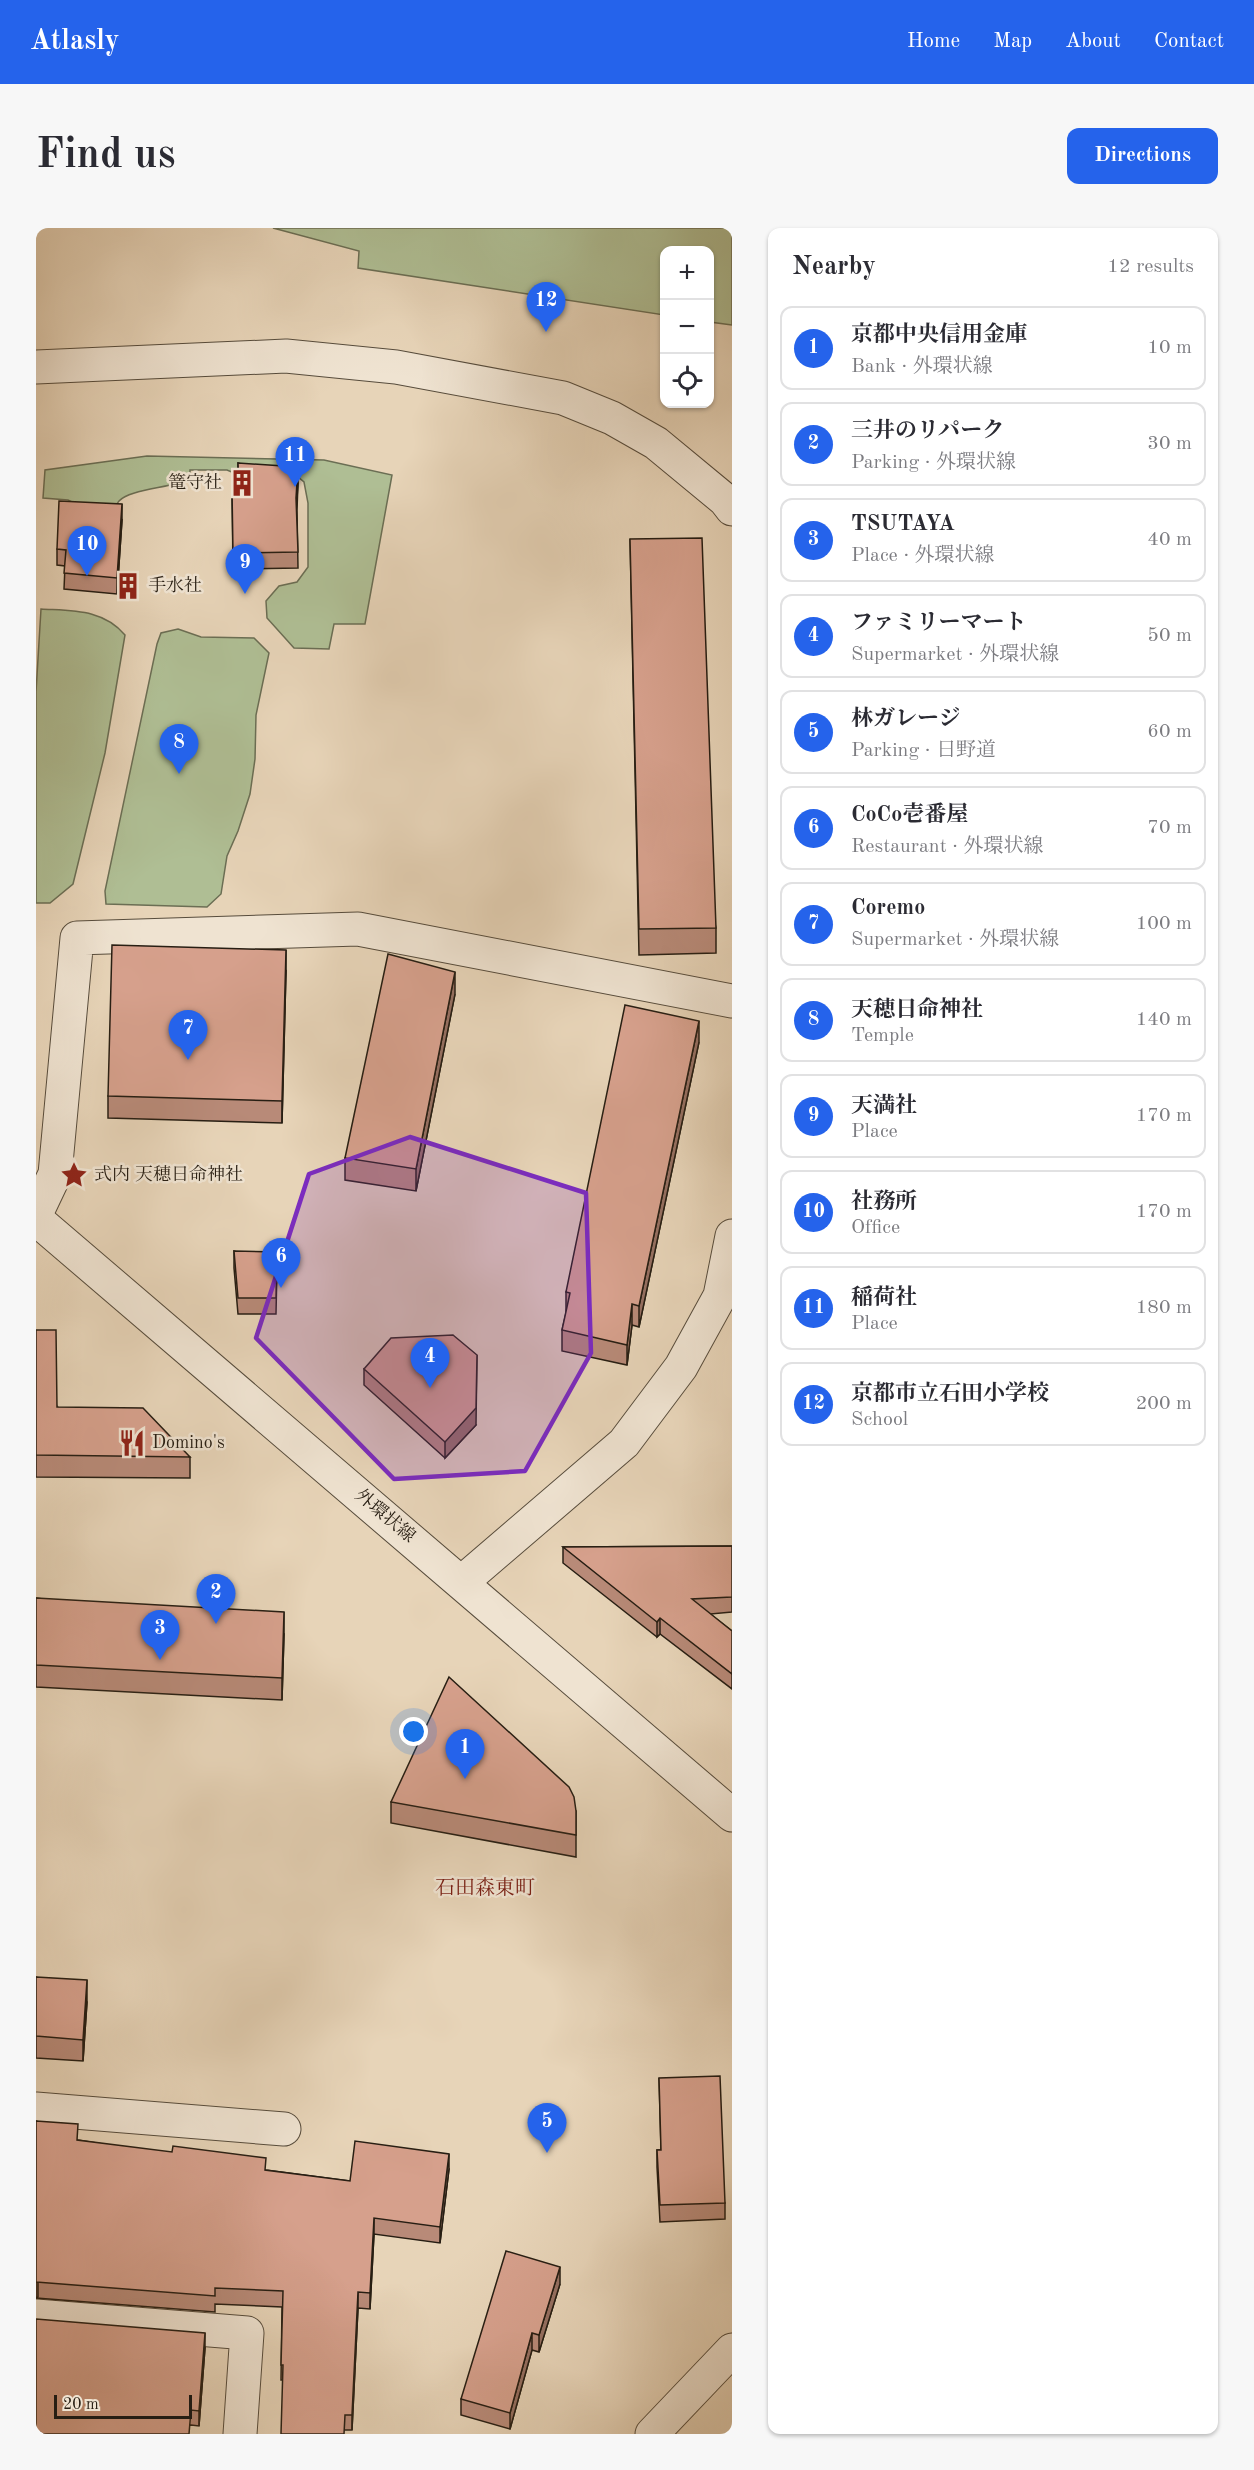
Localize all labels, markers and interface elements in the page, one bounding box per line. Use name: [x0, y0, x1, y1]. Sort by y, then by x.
text: Atlasly: [30, 28, 120, 56]
text: Home: [907, 31, 960, 52]
text: Map: [993, 31, 1032, 52]
text: About: [1065, 31, 1121, 52]
text: Contact: [1154, 31, 1224, 52]
button: Directions: [1067, 128, 1218, 184]
text: Find us: [36, 135, 175, 177]
map controls: [660, 246, 714, 408]
button: +: [660, 246, 714, 300]
text: Nearby: [792, 254, 876, 280]
text: 12 results: [1107, 257, 1194, 277]
pin: 12: [526, 282, 566, 332]
button: −: [660, 300, 714, 354]
text: 京都中央信用金庫: [851, 324, 1027, 346]
text: 1: [808, 338, 819, 358]
text: 10 m: [1147, 338, 1192, 358]
button: locate: [660, 354, 714, 408]
text: Bank · 外環状線: [851, 357, 993, 377]
text: 三井のリパーク: [851, 420, 1004, 442]
text: 2: [808, 434, 819, 454]
text: 30 m: [1147, 434, 1192, 454]
pin: 11: [276, 438, 314, 487]
text: Parking · 外環状線: [851, 453, 1016, 473]
building icon: 篭守社: [227, 468, 257, 498]
place label: 篭守社: [168, 472, 222, 492]
text: TSUTAYA: [851, 513, 955, 535]
pin: 10: [68, 526, 106, 576]
text: 3: [808, 530, 819, 550]
text: 40 m: [1147, 530, 1192, 550]
pin: 9: [226, 544, 264, 594]
text: Place · 外環状線: [851, 546, 995, 566]
building icon: 手水社: [113, 571, 143, 601]
place label: 手水社: [148, 575, 202, 595]
text: ファミリーマート: [851, 612, 1027, 634]
text: 4: [808, 626, 819, 646]
text: 50 m: [1147, 626, 1192, 646]
text: Supermarket · 外環状線: [851, 645, 1059, 665]
text: 林ガレージ: [851, 708, 961, 730]
text: 5: [808, 722, 819, 742]
text: 60 m: [1147, 722, 1192, 742]
pin: 8: [160, 724, 198, 774]
text: Parking · 日野道: [851, 741, 996, 761]
text: CoCo壱番屋: [851, 804, 968, 826]
text: 6: [808, 818, 819, 838]
text: 70 m: [1147, 818, 1192, 838]
text: Restaurant · 外環状線: [851, 837, 1043, 857]
text: Coremo: [851, 897, 925, 919]
text: 7: [808, 914, 819, 934]
text: 100 m: [1136, 914, 1192, 934]
text: Supermarket · 外環状線: [851, 930, 1059, 950]
text: 天穂日命神社: [851, 999, 983, 1021]
pin: 7: [168, 1010, 208, 1060]
text: 8: [808, 1010, 819, 1030]
text: 140 m: [1136, 1010, 1192, 1030]
text: Temple: [851, 1026, 914, 1046]
text: 天満社: [851, 1095, 917, 1117]
text: 9: [808, 1106, 819, 1126]
text: 170 m: [1136, 1106, 1192, 1126]
text: Place: [851, 1122, 898, 1142]
place icon: 式内 天穂日命神社: [59, 1160, 89, 1190]
place label: 式内 天穂日命神社: [94, 1164, 243, 1184]
text: 社務所: [851, 1191, 917, 1213]
text: 10: [802, 1202, 825, 1222]
text: 170 m: [1136, 1202, 1192, 1222]
text: Office: [851, 1218, 900, 1238]
pin: 6: [262, 1238, 300, 1288]
text: 稲荷社: [851, 1287, 917, 1309]
text: 11: [802, 1298, 825, 1318]
text: 180 m: [1136, 1298, 1192, 1318]
text: Place: [851, 1314, 898, 1334]
pin: 4: [410, 1338, 450, 1388]
text: 京都市立石田小学校: [851, 1383, 1049, 1405]
text: 12: [802, 1394, 825, 1414]
text: 200 m: [1136, 1394, 1192, 1414]
text: School: [851, 1410, 908, 1430]
restaurant icon: Domino's: [117, 1428, 147, 1458]
place label: Domino's: [152, 1434, 225, 1452]
street label: 外環状線: [352, 1484, 420, 1546]
pin: 2: [196, 1574, 236, 1624]
pin: 3: [140, 1610, 180, 1660]
your location: [399, 1717, 428, 1746]
pin: 1: [446, 1730, 484, 1779]
district label: 石田森東町: [435, 1877, 535, 1899]
pin: 5: [528, 2104, 566, 2153]
scale bar: [54, 2392, 192, 2420]
text: 20 m: [63, 2397, 99, 2413]

